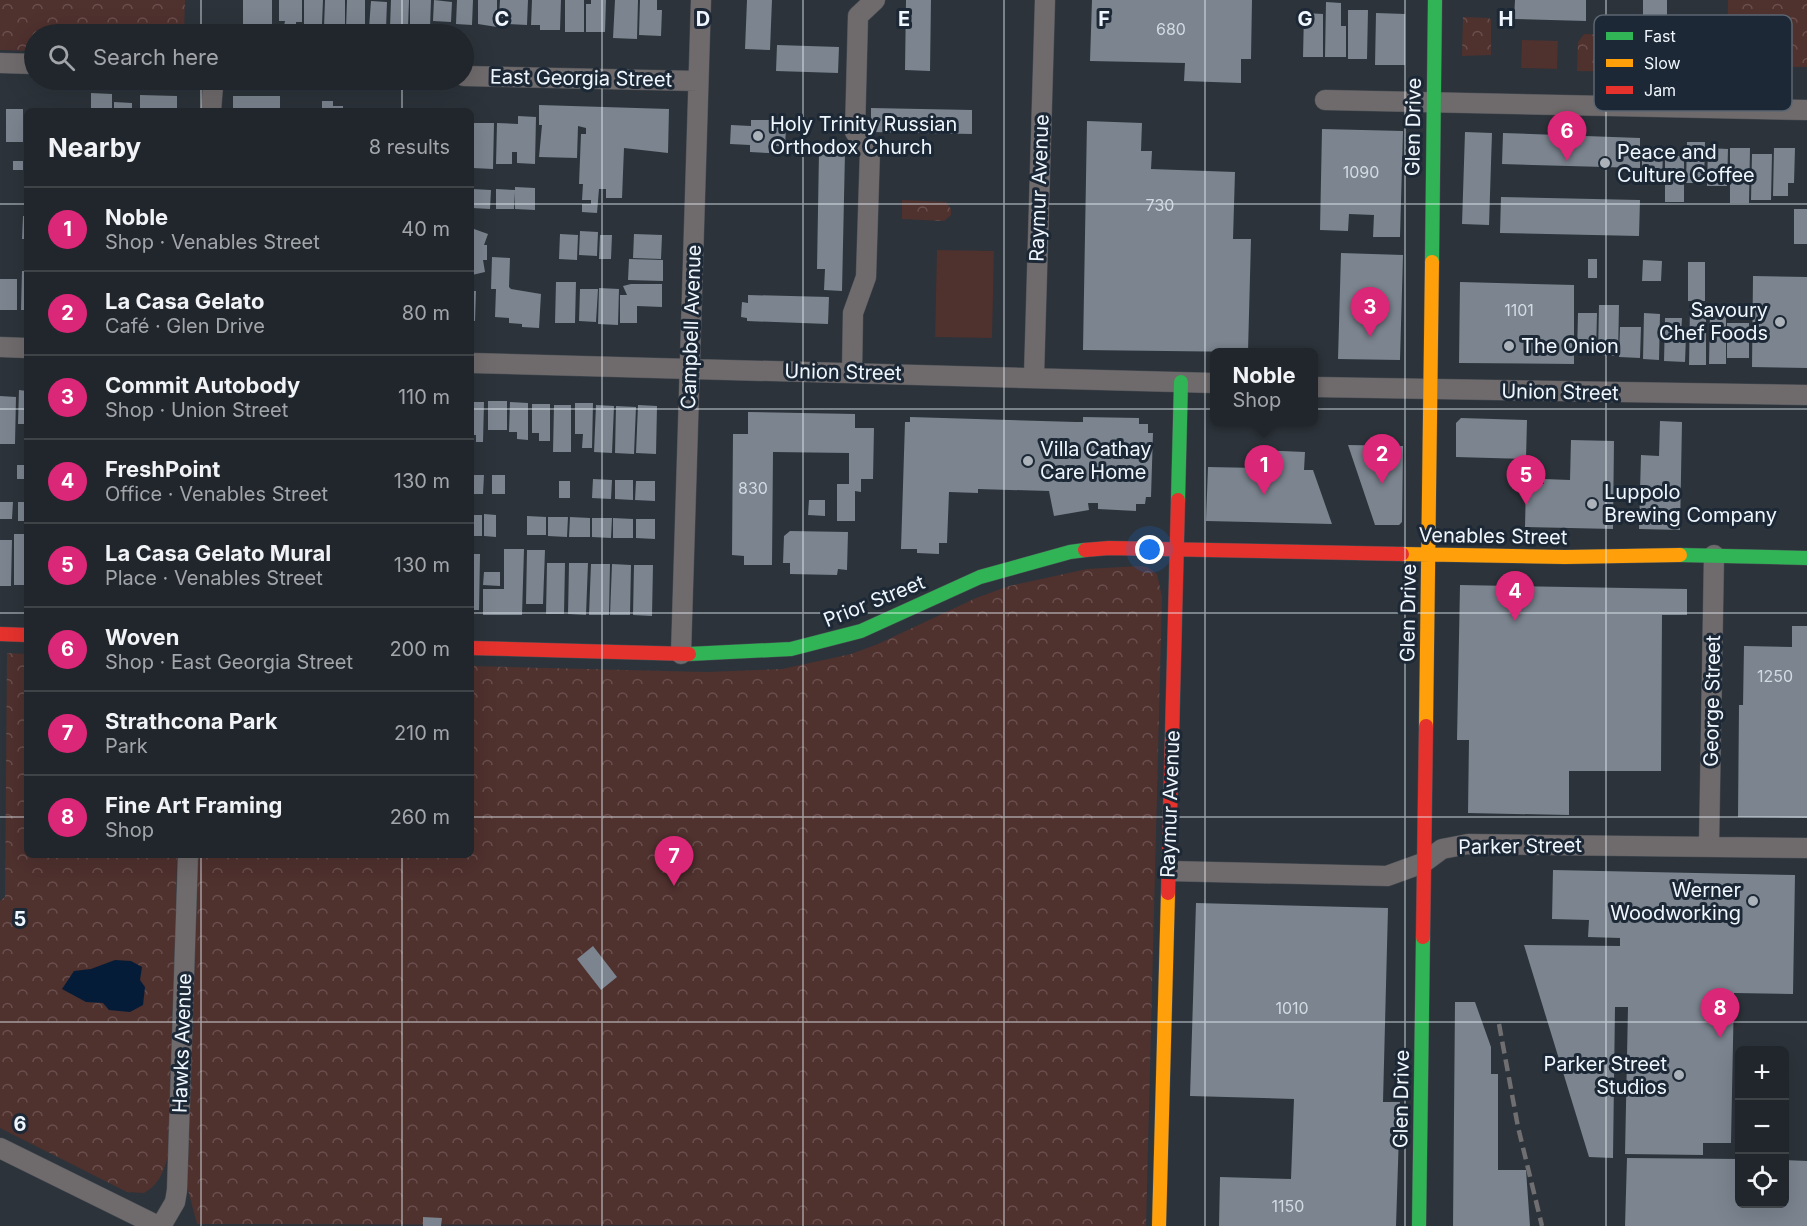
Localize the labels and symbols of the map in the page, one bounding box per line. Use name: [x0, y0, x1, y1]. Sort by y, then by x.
text: C: [495, 7, 509, 31]
text: D: [696, 7, 710, 31]
text: E: [898, 7, 910, 31]
text: F: [1098, 7, 1110, 31]
text: G: [1297, 7, 1313, 31]
text: H: [1499, 7, 1513, 31]
legend: [1594, 15, 1792, 111]
house number: 680: [1156, 19, 1186, 39]
text: Fast: [1644, 26, 1676, 46]
text: Slow: [1644, 53, 1681, 73]
street label: East Georgia Street: [490, 64, 673, 92]
street label: Glen Drive: [1400, 78, 1426, 176]
text: Jam: [1644, 80, 1676, 100]
place label: Holy Trinity Russian Orthodox Church: [770, 112, 957, 159]
pin: 6: [1548, 112, 1586, 161]
street label: Raymur Avenue: [1024, 114, 1054, 262]
marker: Holy Trinity Russian Orthodox Church: [751, 129, 765, 143]
place label: Peace and Culture Coffee: [1617, 140, 1755, 187]
marker: Peace and Culture Coffee: [1598, 156, 1612, 170]
house number: 1090: [1343, 162, 1379, 182]
house number: 730: [1146, 195, 1174, 215]
street label: Campbell Avenue: [676, 244, 706, 410]
pin: 3: [1350, 288, 1390, 337]
place label: Savoury Chef Foods: [1659, 298, 1768, 345]
house number: 1101: [1504, 300, 1534, 320]
marker: Savoury Chef Foods: [1773, 315, 1787, 329]
place label: The Onion: [1521, 334, 1619, 358]
marker: The Onion: [1502, 339, 1516, 353]
street label: Union Street: [784, 359, 902, 385]
street label: Union Street: [1501, 379, 1619, 405]
pin: 2: [1362, 434, 1402, 484]
place label: Villa Cathay Care Home: [1040, 437, 1152, 484]
pin: 1: [1244, 446, 1284, 495]
marker: Villa Cathay Care Home: [1021, 454, 1035, 468]
pin: 5: [1506, 456, 1546, 505]
house number: 830: [738, 478, 768, 498]
place label: Luppolo Brewing Company: [1604, 480, 1777, 527]
marker: Luppolo Brewing Company: [1585, 497, 1599, 511]
street label: Venables Street: [1418, 523, 1568, 549]
your location: [1135, 535, 1164, 564]
street label: Glen Drive: [1395, 564, 1421, 662]
street label: Prior Street: [820, 570, 929, 632]
pin: 4: [1496, 572, 1534, 621]
street label: George Street: [1699, 634, 1725, 767]
house number: 1250: [1757, 666, 1793, 686]
street label: Raymur Avenue: [1155, 730, 1185, 878]
street label: Parker Street: [1458, 833, 1582, 859]
pin: 7: [654, 836, 694, 886]
place label: Werner Woodworking: [1610, 878, 1741, 925]
marker: Werner Woodworking: [1746, 894, 1760, 908]
text: 5: [14, 907, 26, 931]
street label: Hawks Avenue: [168, 973, 196, 1113]
pin: 8: [1700, 988, 1740, 1038]
house number: 1010: [1275, 998, 1309, 1018]
street label: Glen Drive: [1388, 1050, 1414, 1148]
place label: Parker Street Studios: [1543, 1052, 1667, 1099]
marker: Parker Street Studios: [1672, 1068, 1686, 1082]
text: 6: [14, 1112, 27, 1136]
house number: 1150: [1272, 1196, 1304, 1216]

